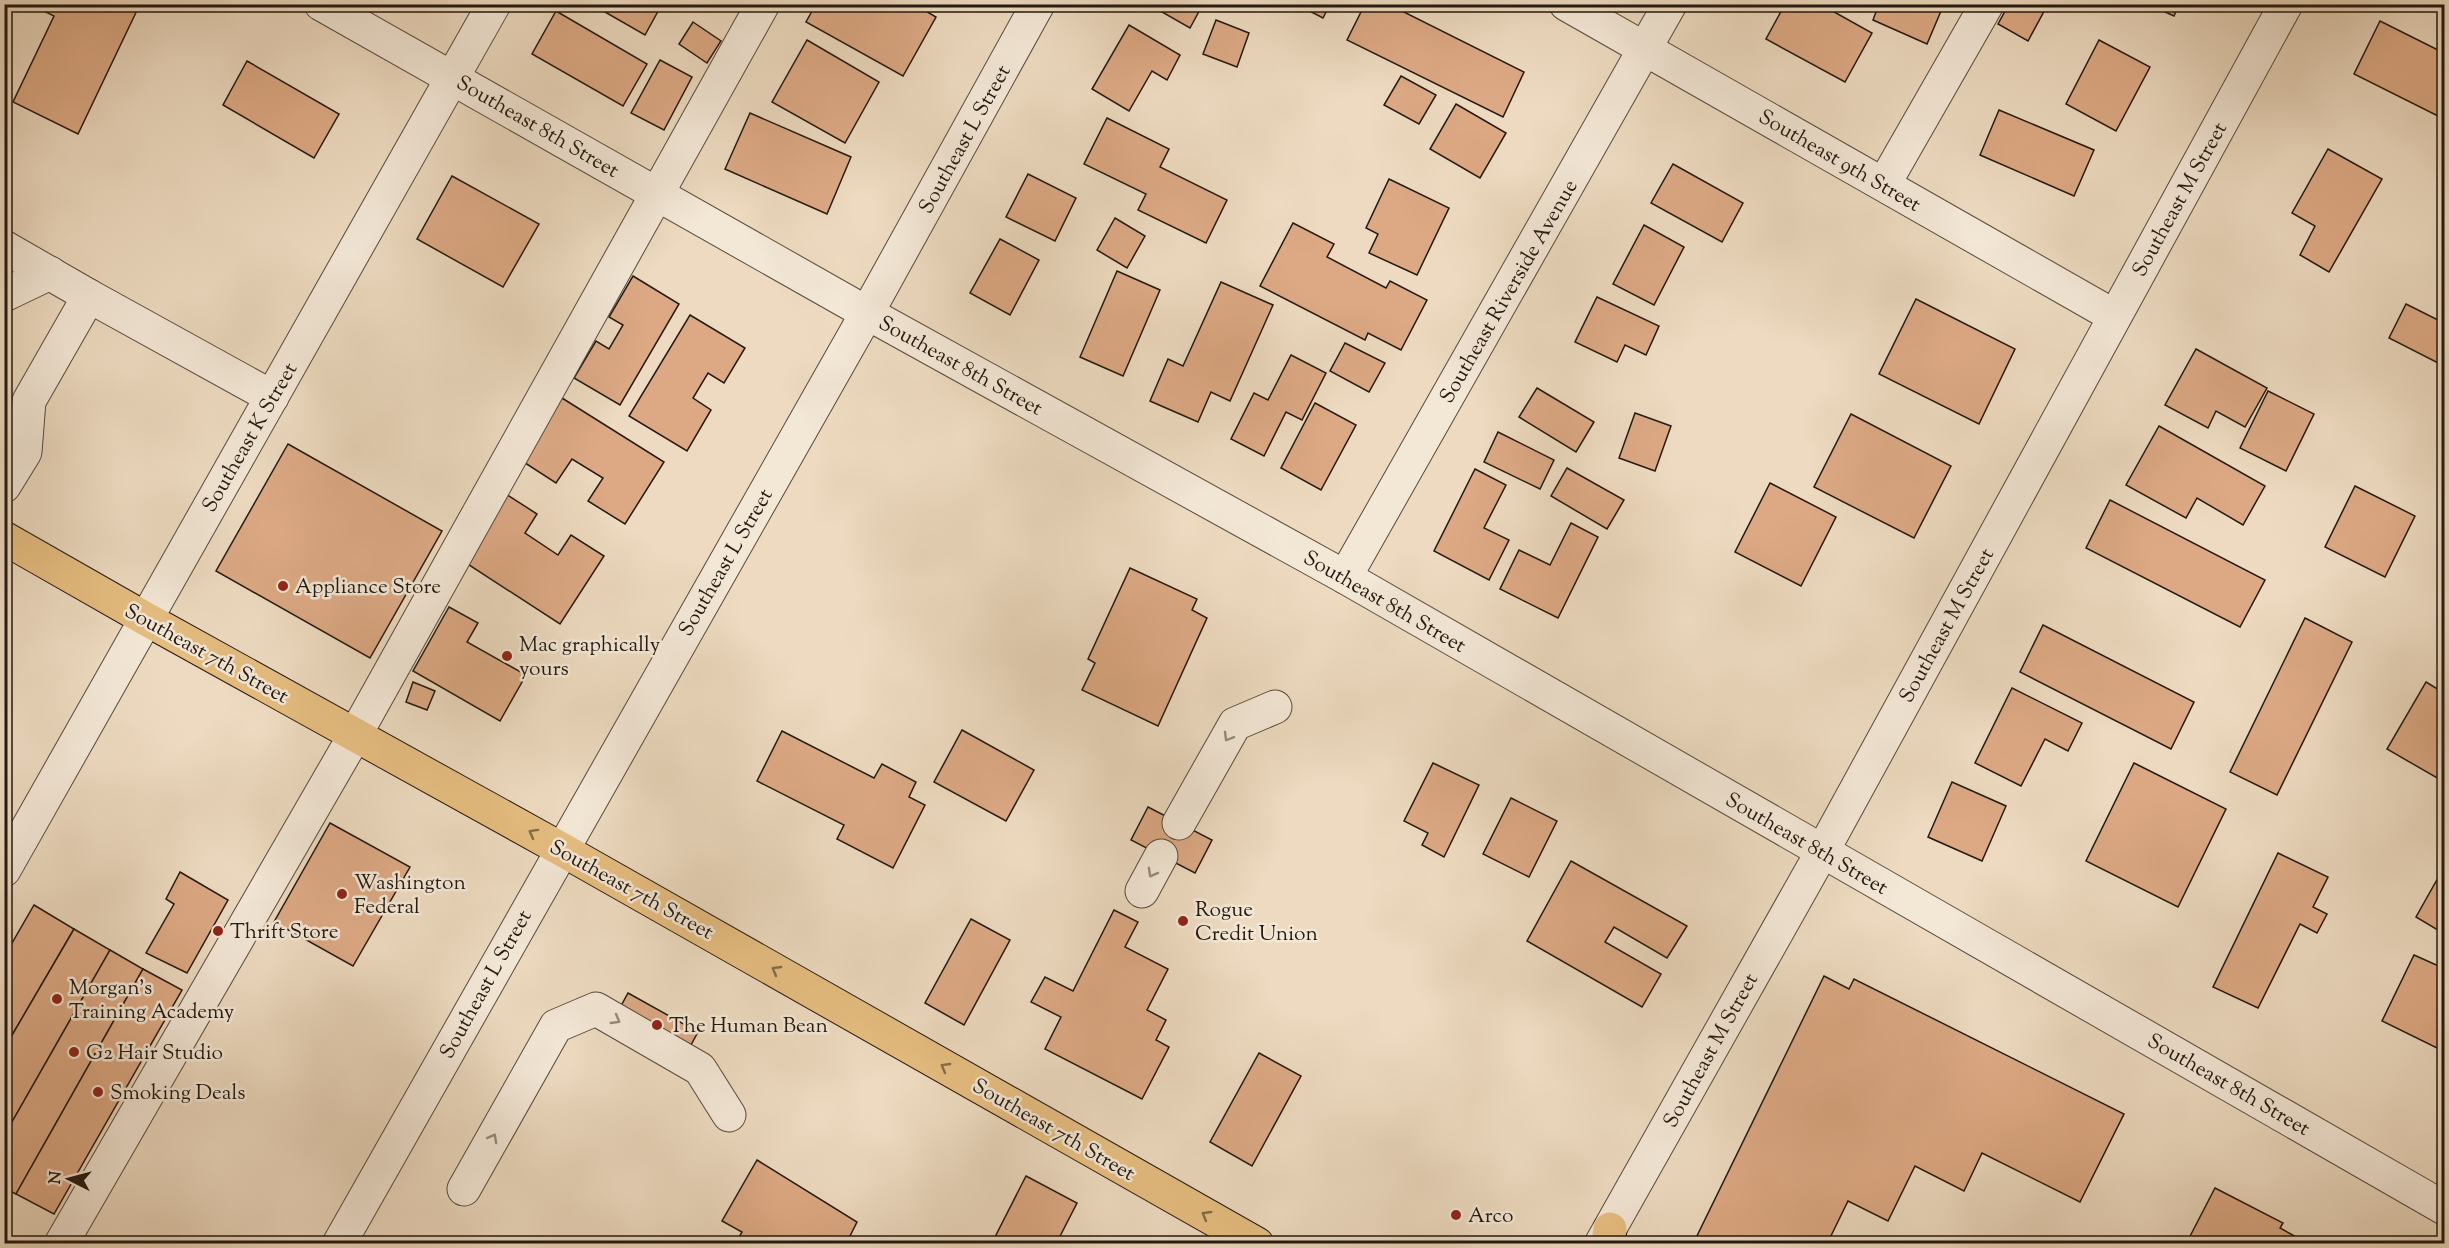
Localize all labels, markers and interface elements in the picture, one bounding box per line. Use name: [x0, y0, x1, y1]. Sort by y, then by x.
street label: Southeast L Street: [912, 60, 1019, 220]
street label: Southeast 8th Street: [450, 69, 624, 187]
street label: Southeast 9th Street: [1752, 103, 1926, 220]
street label: Southeast M Street: [2126, 117, 2236, 283]
street label: Southeast Riverside Avenue: [1433, 175, 1586, 409]
street label: Southeast 8th Street: [873, 309, 1048, 424]
street label: Southeast K Street: [196, 357, 306, 519]
street label: Southeast L Street: [672, 484, 781, 642]
street label: Southeast M Street: [1893, 543, 2003, 709]
street label: Southeast 8th Street: [1297, 544, 1471, 662]
place label: Appliance Store: [295, 573, 441, 603]
marker: Appliance Store: [276, 579, 290, 593]
street label: Southeast 7th Street: [119, 597, 294, 712]
place label: Mac graphically yours: [519, 631, 661, 685]
marker: Mac graphically yours: [500, 649, 514, 663]
one-way arrow: [1224, 731, 1235, 741]
street label: Southeast 8th Street: [1719, 786, 1893, 904]
one-way arrow: [529, 829, 539, 840]
street label: Southeast 7th Street: [544, 833, 719, 948]
one-way arrow: [1148, 867, 1159, 878]
place label: Washington Federal: [354, 869, 466, 923]
marker: Washington Federal: [335, 887, 349, 901]
place label: Rogue Credit Union: [1195, 896, 1318, 950]
street label: Southeast L Street: [433, 905, 540, 1065]
marker: Rogue Credit Union: [1176, 914, 1190, 928]
place label: Thrift Store: [230, 918, 338, 948]
marker: Thrift Store: [211, 924, 225, 938]
one-way arrow: [772, 966, 782, 977]
street label: Southeast M Street: [1657, 968, 1767, 1134]
place label: Morgan's Training Academy: [69, 974, 235, 1028]
marker: Morgan's Training Academy: [50, 992, 64, 1006]
place label: The Human Bean: [669, 1012, 828, 1042]
one-way arrow: [610, 1013, 620, 1024]
marker: The Human Bean: [650, 1018, 664, 1032]
street label: Southeast 8th Street: [2141, 1027, 2315, 1145]
place label: G2 Hair Studio: [86, 1039, 223, 1069]
marker: G2 Hair Studio: [67, 1045, 81, 1059]
one-way arrow: [941, 1063, 951, 1074]
street label: Southeast 7th Street: [966, 1072, 1140, 1190]
place label: Smoking Deals: [110, 1079, 246, 1109]
marker: Smoking Deals: [91, 1085, 105, 1099]
one-way arrow: [486, 1134, 497, 1144]
north arrow: [39, 1149, 99, 1209]
text: N: [44, 1170, 69, 1185]
place label: Arco: [1468, 1202, 1514, 1232]
marker: Arco: [1449, 1208, 1463, 1222]
one-way arrow: [1202, 1210, 1212, 1222]

